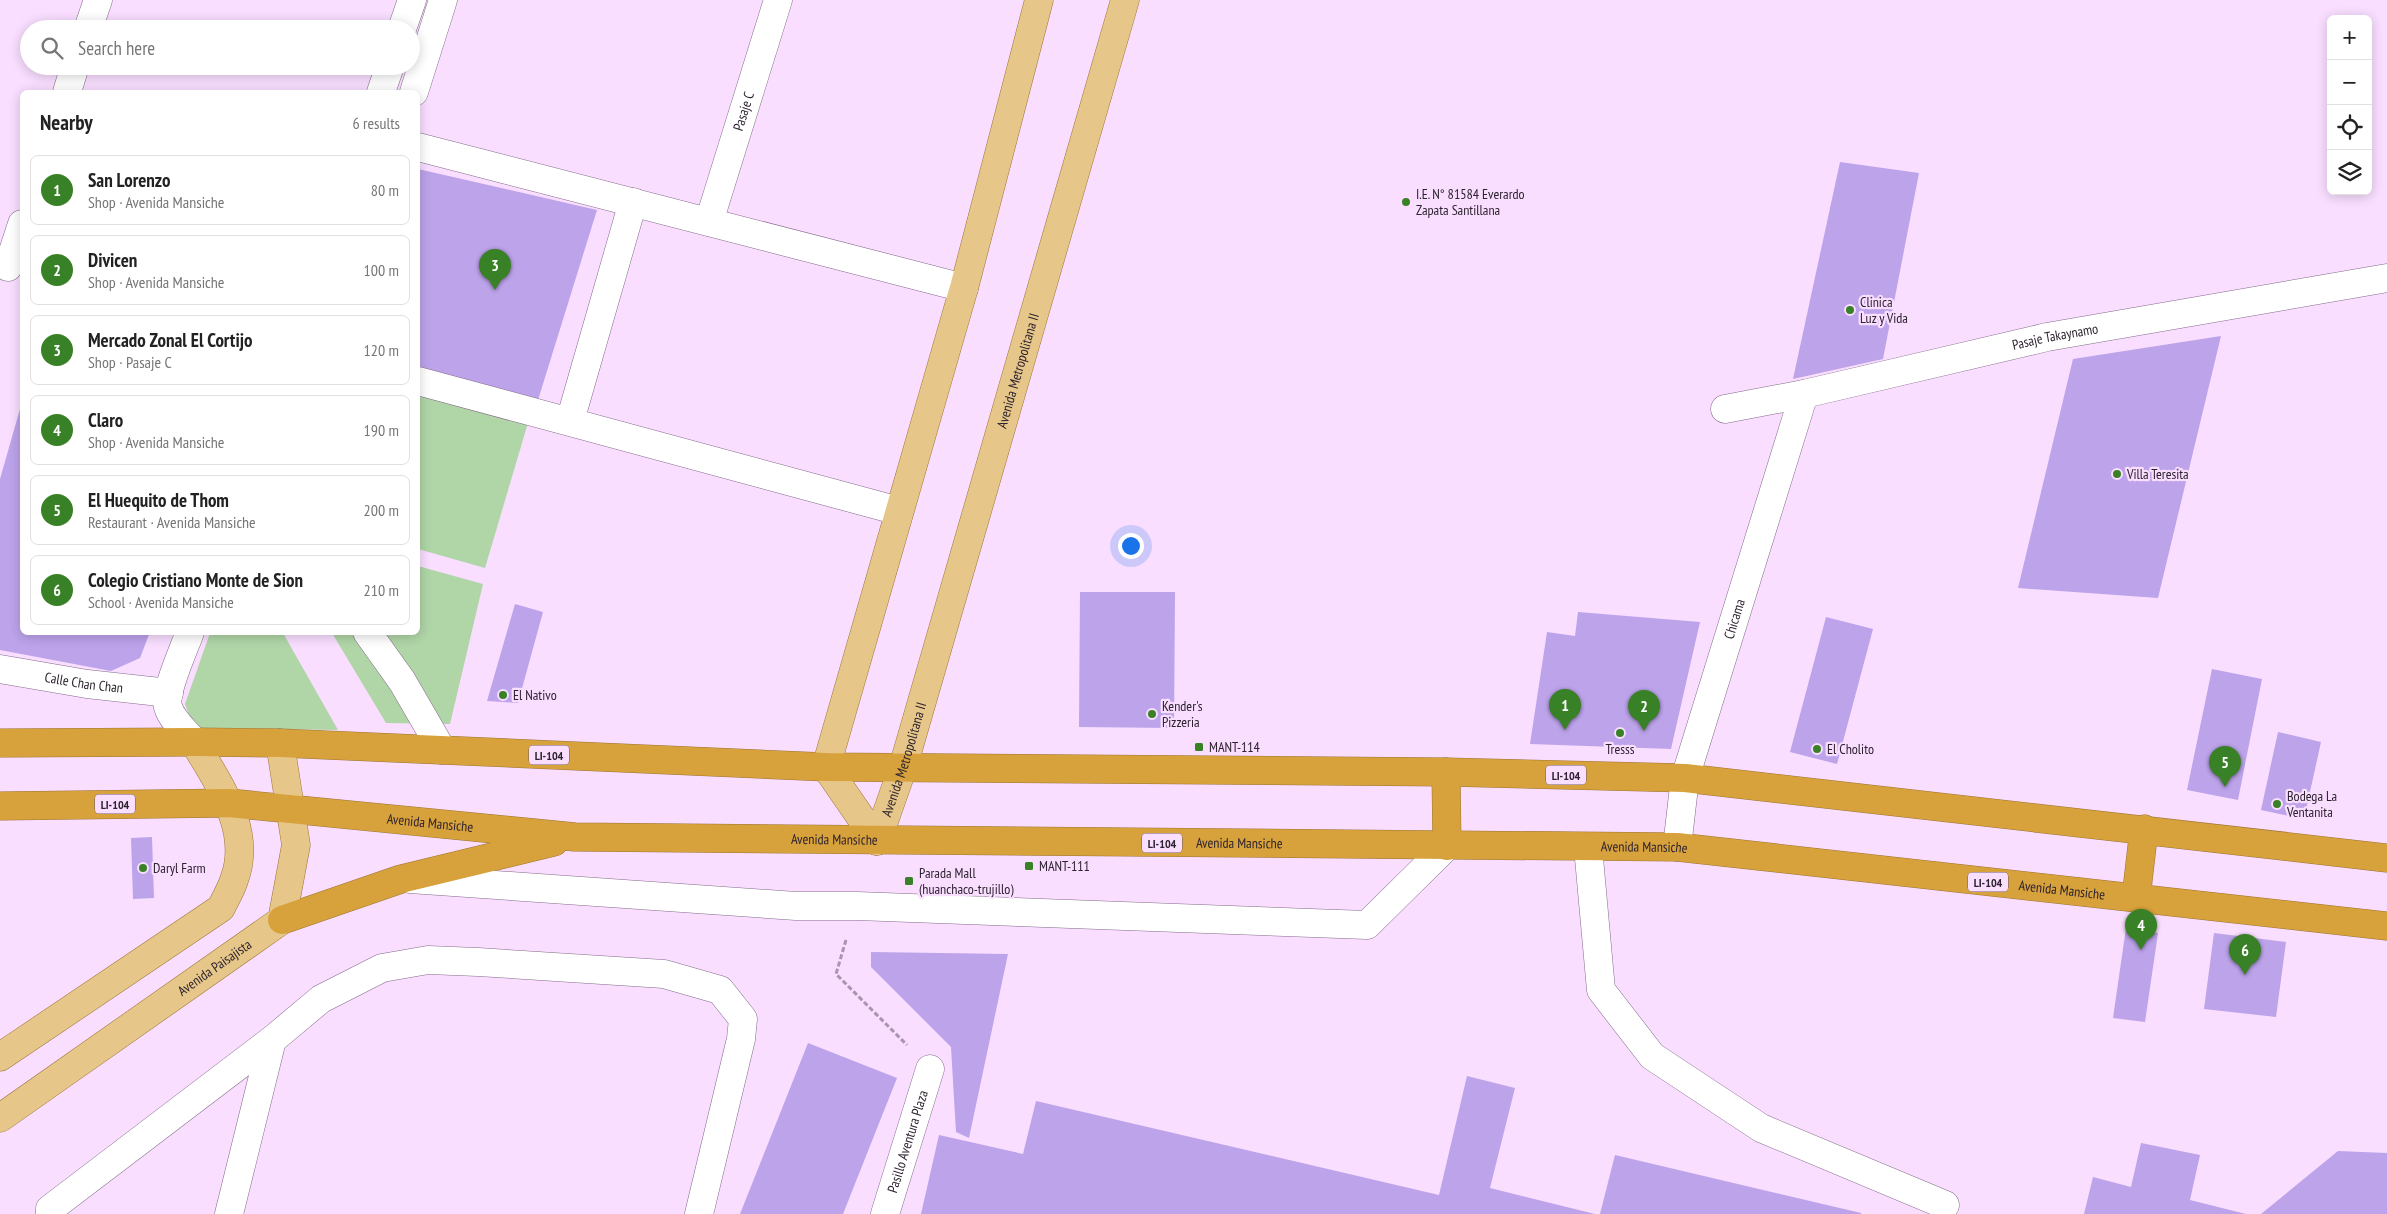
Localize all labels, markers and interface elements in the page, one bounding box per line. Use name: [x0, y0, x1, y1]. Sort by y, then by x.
map controls: [2327, 15, 2372, 195]
button: +: [2327, 15, 2372, 60]
search box: [20, 20, 420, 75]
icon: search: [38, 34, 66, 62]
text: Search here: [78, 36, 155, 60]
button: −: [2327, 60, 2372, 105]
street label: Pasaje C: [729, 89, 758, 133]
button: locate: [2327, 105, 2372, 150]
text: Nearby: [40, 109, 93, 136]
text: 6 results: [353, 113, 400, 133]
button: layers: [2327, 150, 2372, 195]
text: San Lorenzo: [88, 168, 170, 192]
text: 1: [53, 180, 61, 200]
text: 80 m: [371, 180, 399, 200]
place label: I.E. N° 81584 Everardo Zapata Santillana: [1416, 185, 1525, 219]
text: Shop · Avenida Mansiche: [88, 192, 224, 212]
marker: I.E. N° 81584 Everardo Zapata Santillana: [1400, 196, 1412, 208]
text: Divicen: [88, 248, 137, 272]
pin: 3: [479, 249, 511, 290]
text: 2: [53, 260, 61, 280]
text: 100 m: [364, 260, 399, 280]
text: Shop · Avenida Mansiche: [88, 272, 224, 292]
place label: Clinica Luz y Vida: [1860, 293, 1908, 327]
marker: Clinica Luz y Vida: [1844, 304, 1856, 316]
street label: Avenida Metropolitana II: [993, 311, 1043, 430]
street label: Pasaje Takaynamo: [2010, 319, 2099, 354]
text: Mercado Zonal El Cortijo: [88, 328, 252, 352]
text: 3: [53, 340, 61, 360]
text: 120 m: [364, 340, 399, 360]
text: Shop · Pasaje C: [88, 352, 172, 372]
text: Claro: [88, 408, 123, 432]
text: 4: [53, 420, 61, 440]
text: 190 m: [364, 420, 399, 440]
text: Shop · Avenida Mansiche: [88, 432, 224, 452]
place label: Villa Teresita: [2126, 465, 2189, 483]
marker: Villa Teresita: [2111, 468, 2123, 480]
text: El Huequito de Thom: [88, 488, 229, 512]
text: 5: [53, 500, 61, 520]
text: 200 m: [364, 500, 399, 520]
text: Restaurant · Avenida Mansiche: [88, 512, 256, 532]
your location: [1118, 533, 1144, 559]
text: Colegio Cristiano Monte de Sion: [88, 568, 303, 592]
text: 6: [53, 580, 61, 600]
text: 210 m: [364, 580, 399, 600]
text: School · Avenida Mansiche: [88, 592, 234, 612]
street label: Chicama: [1720, 597, 1749, 641]
street label: Calle Chan Chan: [43, 668, 124, 697]
place label: El Nativo: [513, 686, 557, 704]
marker: El Nativo: [497, 689, 509, 701]
pin: 1: [1549, 689, 1581, 730]
pin: 2: [1628, 690, 1660, 731]
place label: Kender's Pizzeria: [1162, 697, 1203, 731]
street label: Avenida Metropolitana II: [877, 700, 930, 819]
marker: Kender's Pizzeria: [1146, 708, 1158, 720]
marker: Tresss: [1614, 727, 1626, 739]
place label: MANT-114: [1209, 738, 1261, 756]
place label: Tresss: [1606, 740, 1635, 758]
place label: El Cholito: [1827, 740, 1874, 758]
marker: MANT-114: [1193, 741, 1205, 753]
marker: El Cholito: [1811, 743, 1823, 755]
road number: LI-104: [529, 746, 569, 764]
pin: 5: [2209, 746, 2241, 787]
road number: LI-104: [1546, 766, 1586, 784]
place label: Bodega La Ventanita: [2286, 787, 2337, 821]
road number: LI-104: [95, 794, 135, 814]
marker: Bodega La Ventanita: [2271, 798, 2283, 810]
street label: Avenida Mansiche: [386, 810, 474, 836]
street label: Avenida Mansiche: [791, 830, 878, 849]
road number: LI-104: [1142, 834, 1182, 852]
street label: Avenida Mansiche: [1196, 834, 1283, 852]
street label: Avenida Mansiche: [1601, 837, 1689, 857]
place label: MANT-111: [1039, 857, 1090, 875]
place label: Daryl Farm: [153, 859, 206, 877]
marker: MANT-111: [1023, 860, 1035, 872]
marker: Daryl Farm: [137, 862, 149, 874]
place label: Parada Mall (huanchaco-trujillo): [919, 864, 1014, 898]
road number: LI-104: [1968, 872, 2008, 892]
marker: Parada Mall (huanchaco-trujillo): [903, 875, 915, 887]
street label: Avenida Mansiche: [2018, 876, 2106, 904]
pin: 4: [2125, 909, 2157, 950]
pin: 6: [2229, 934, 2261, 975]
street label: Avenida Paisajista: [174, 935, 255, 1000]
street label: Pasillo Aventura Plaza: [883, 1088, 932, 1195]

